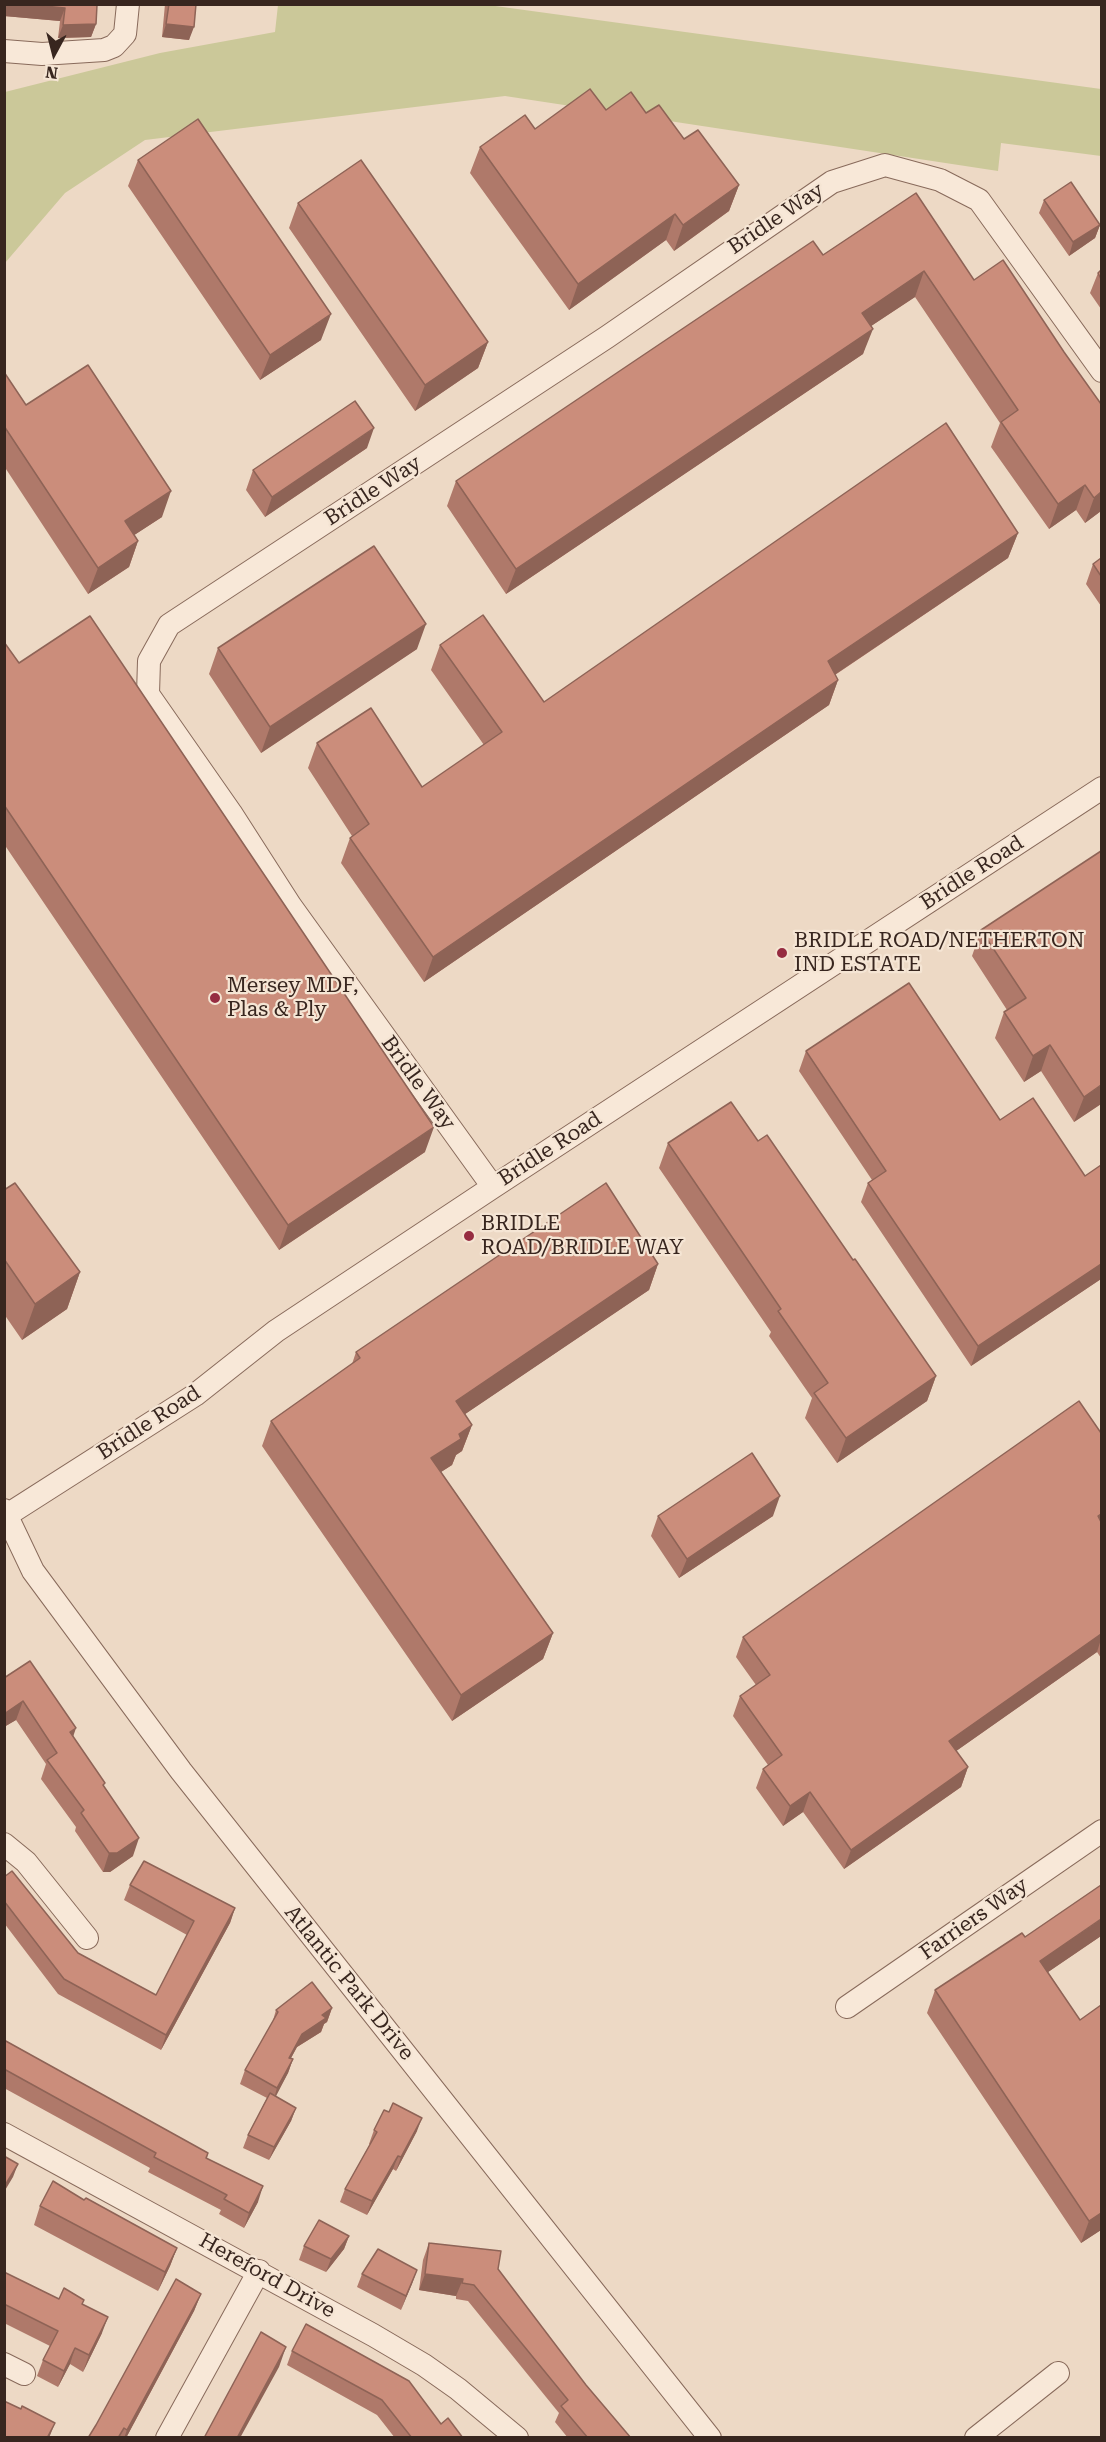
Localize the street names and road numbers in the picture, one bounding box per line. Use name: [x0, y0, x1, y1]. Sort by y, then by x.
street label: Bridle Way: [723, 178, 829, 260]
street label: Bridle Way: [320, 451, 426, 531]
street label: Bridle Road: [916, 830, 1028, 916]
street label: Bridle Way: [376, 1031, 460, 1135]
street label: Bridle Road: [494, 1106, 606, 1192]
street label: Bridle Road: [93, 1380, 205, 1466]
street label: Farriers Way: [915, 1873, 1033, 1965]
street label: Atlantic Park Drive: [279, 1901, 419, 2065]
street label: Hereford Drive: [195, 2228, 339, 2324]

